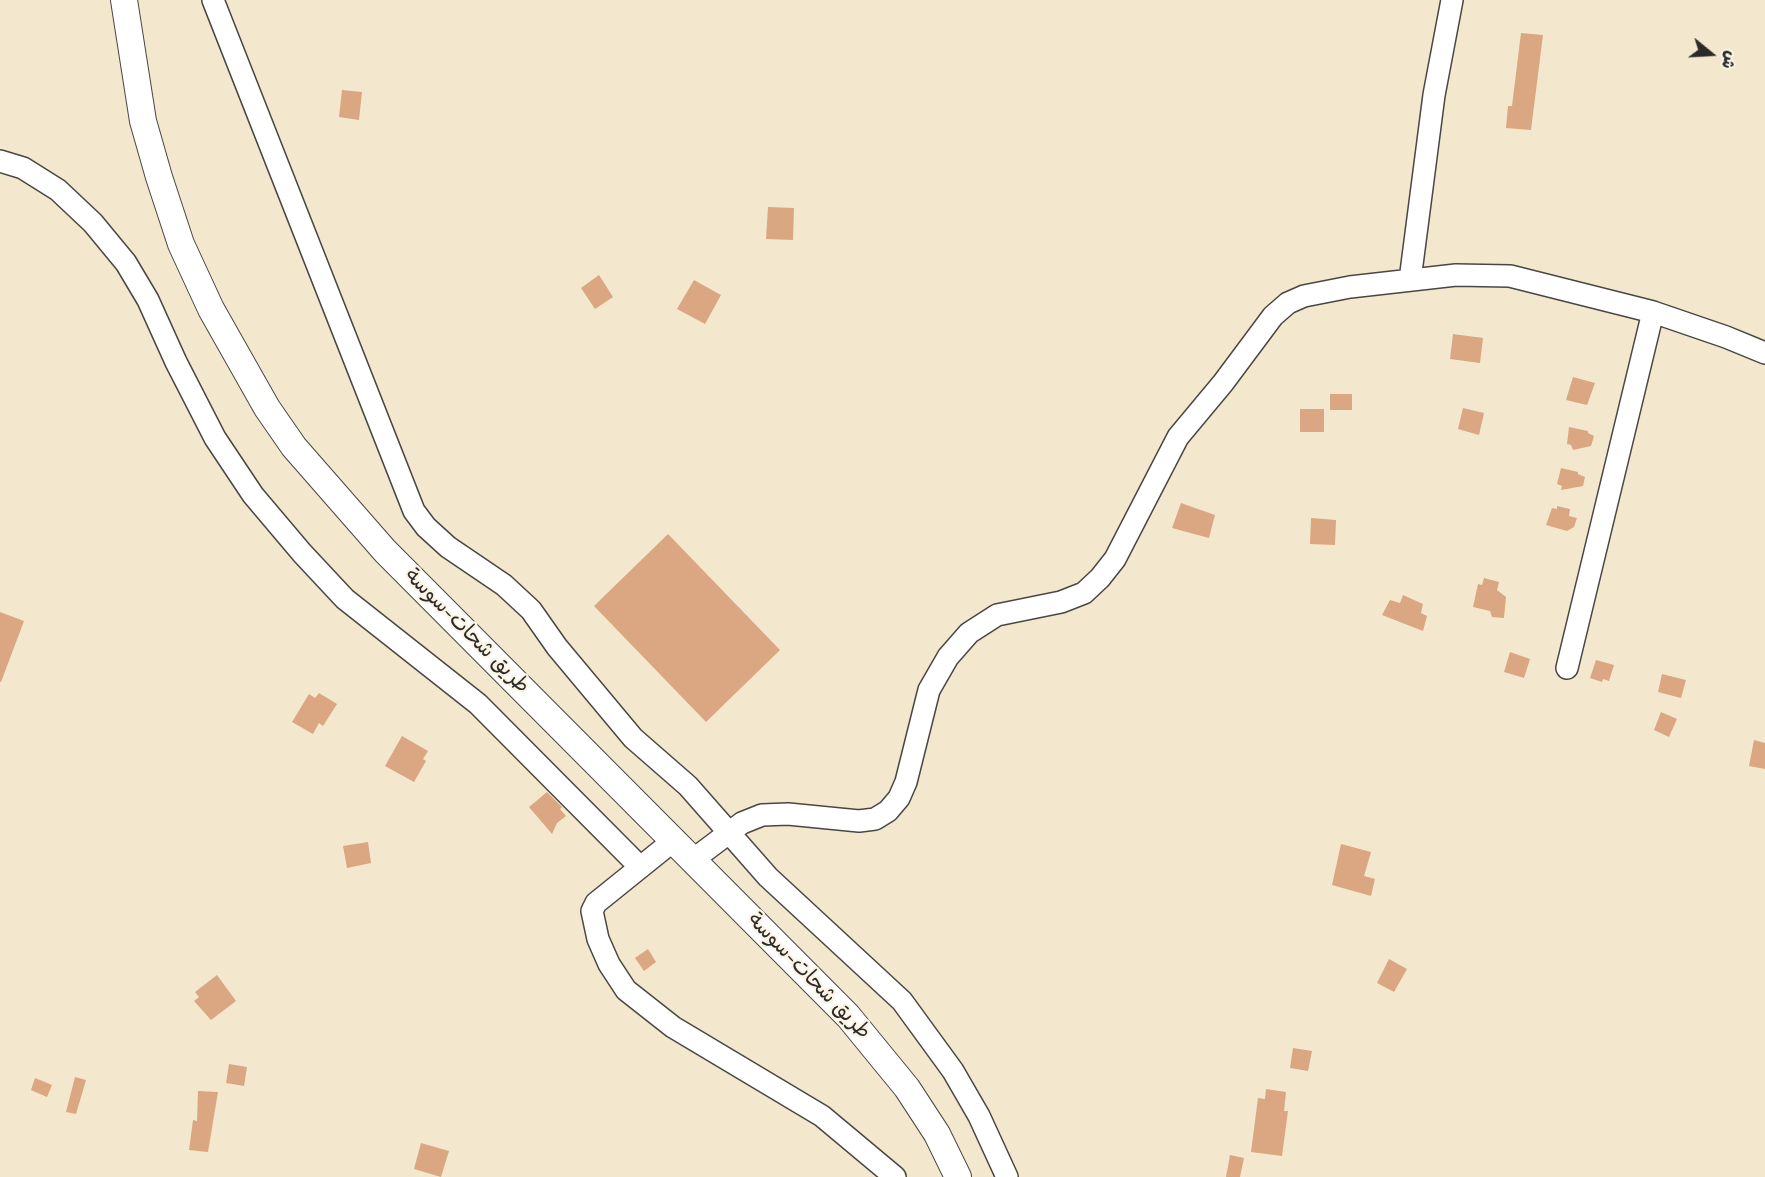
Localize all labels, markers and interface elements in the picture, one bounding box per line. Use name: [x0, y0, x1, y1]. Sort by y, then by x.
north arrow: [1681, 24, 1741, 84]
text: ش: [1716, 48, 1741, 71]
street label: طريق شحات-سوسة: [398, 564, 534, 700]
street label: طريق شحات-سوسة: [741, 908, 875, 1046]

